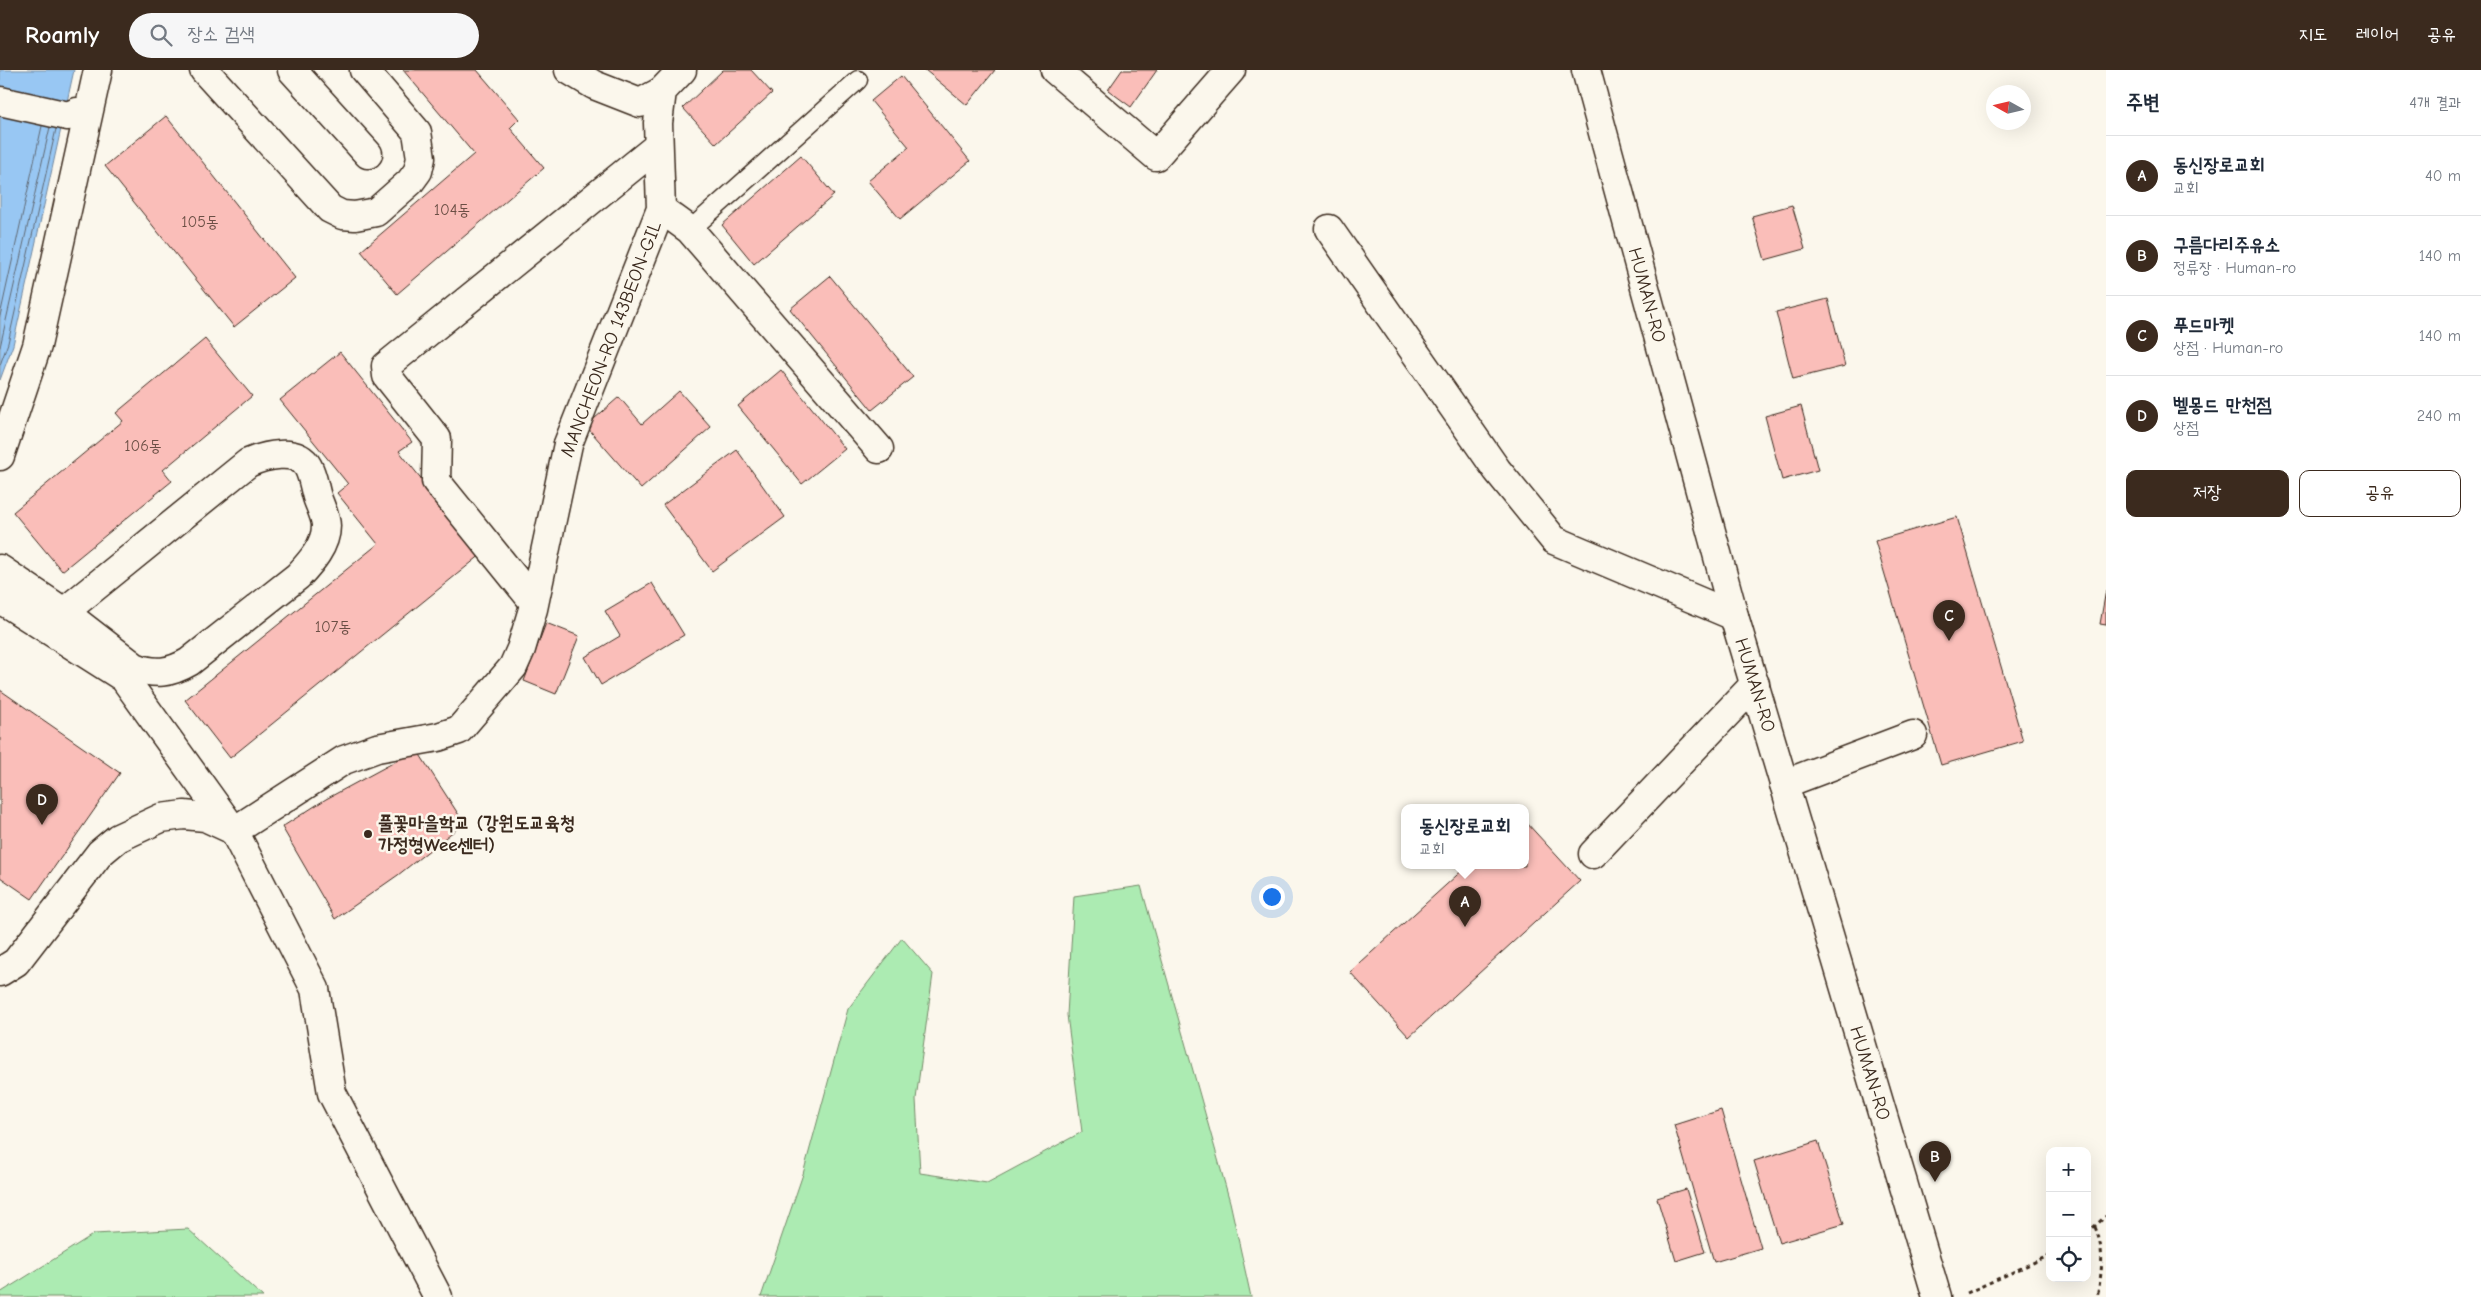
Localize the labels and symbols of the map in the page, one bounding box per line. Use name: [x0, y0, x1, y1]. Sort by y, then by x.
north arrow: [1986, 85, 2031, 130]
house number: 104동: [434, 201, 470, 219]
house number: 105동: [181, 213, 219, 231]
street label: MANCHEON-RO 143BEON-GIL: [556, 218, 666, 460]
street label: HUMAN-RO: [1624, 245, 1670, 345]
house number: 106동: [124, 437, 162, 455]
pin: C: [1933, 600, 1965, 641]
house number: 107동: [315, 618, 351, 636]
street label: HUMAN-RO: [1730, 635, 1780, 735]
pin: D: [26, 784, 58, 825]
place label: 풀꽃마을학교 (강원도교육청 가정형Wee센터): [378, 812, 575, 856]
marker: 풀꽃마을학교 (강원도교육청 가정형Wee센터): [362, 828, 374, 840]
your location: [1259, 884, 1285, 910]
pin: A: [1449, 886, 1481, 927]
street label: HUMAN-RO: [1845, 1023, 1895, 1123]
pin: B: [1919, 1141, 1951, 1182]

